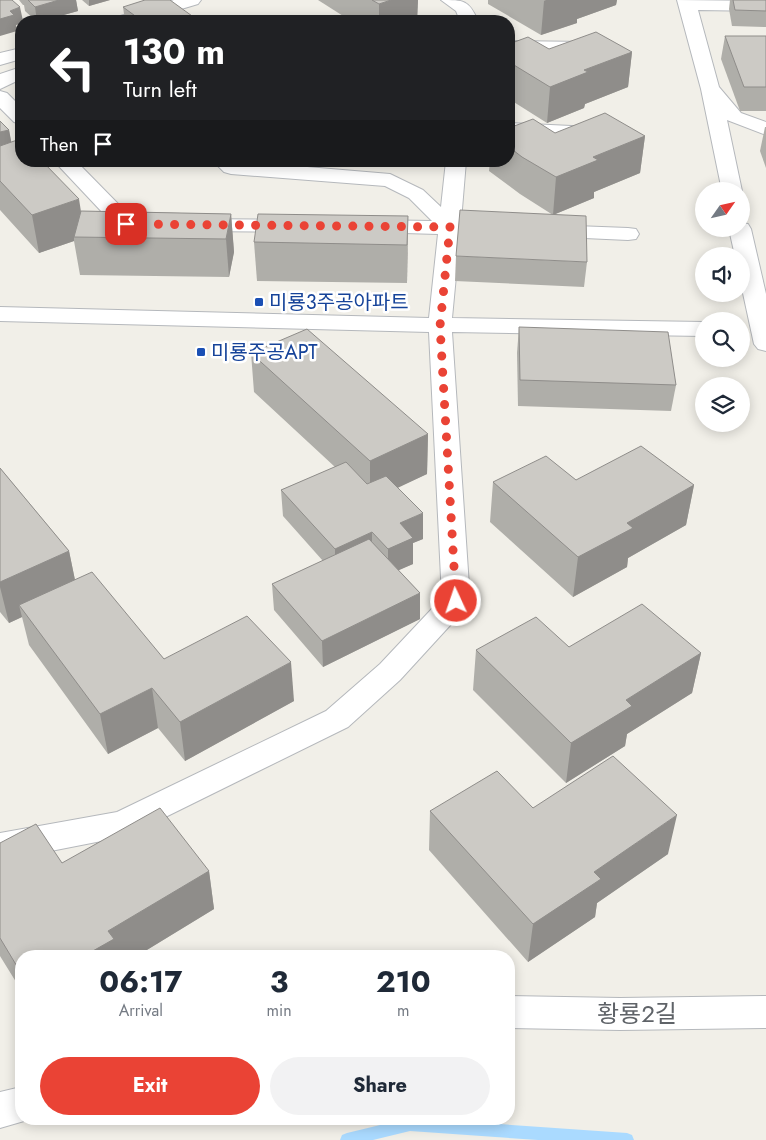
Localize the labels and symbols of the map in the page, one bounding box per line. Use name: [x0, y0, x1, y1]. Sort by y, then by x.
north arrow: [695, 182, 750, 238]
pin: [105, 203, 147, 245]
place label: 미룡3주공아파트: [269, 288, 409, 317]
marker: 미룡3주공아파트: [253, 296, 265, 308]
place label: 미룡주공APT: [211, 338, 318, 367]
marker: 미룡주공APT: [195, 346, 207, 358]
position arrow: [429, 574, 481, 626]
street label: 황룡2길: [597, 996, 677, 1031]

